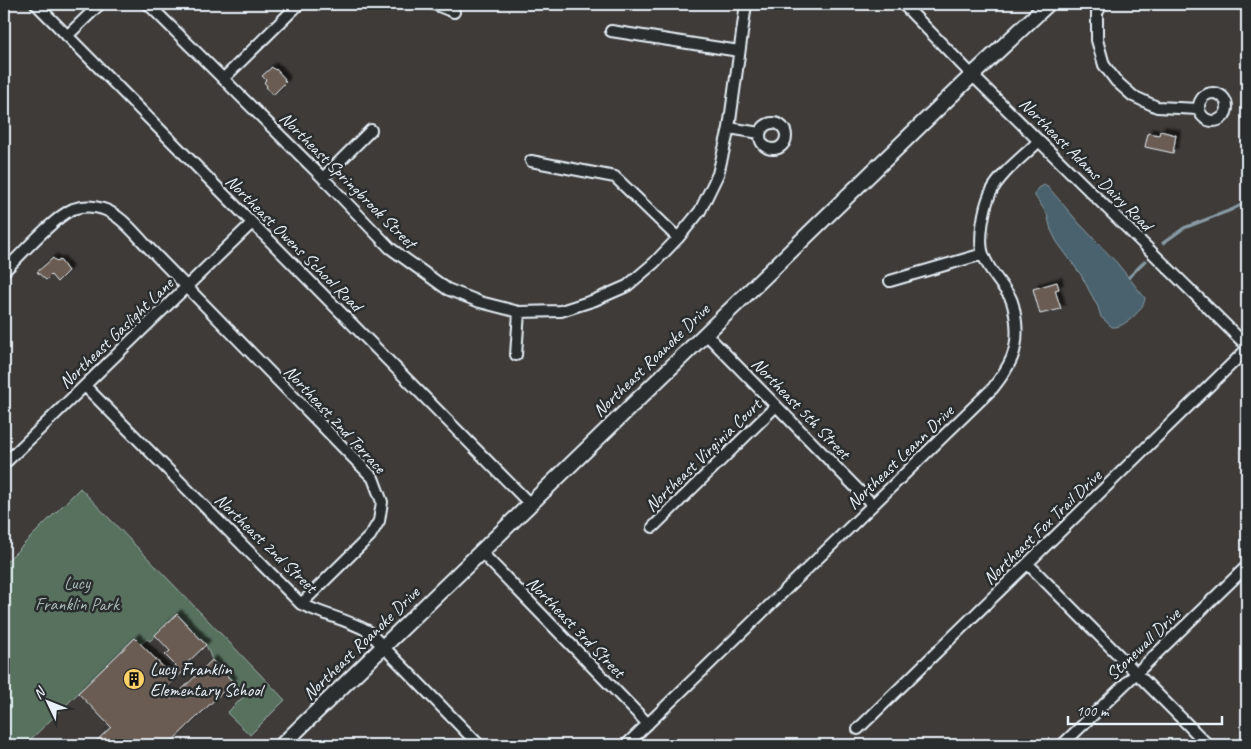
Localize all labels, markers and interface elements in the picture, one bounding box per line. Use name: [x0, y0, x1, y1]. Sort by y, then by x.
street label: Northeast Adams Dairy Road: [1015, 93, 1159, 237]
street label: Northeast Springbrook Street: [275, 107, 423, 255]
street label: Northeast Owens School Road: [221, 170, 369, 318]
street label: Northeast Gaslight Lane: [54, 272, 179, 393]
street label: Northeast Roanoke Drive: [588, 298, 715, 421]
street label: Northeast 5th Street: [747, 353, 856, 465]
street label: Northeast 2nd Terrace: [279, 360, 392, 478]
street label: Northeast Virginia Court: [640, 392, 767, 516]
street label: Northeast Leann Drive: [842, 399, 959, 514]
street label: Northeast Fox Trail Drive: [978, 464, 1107, 589]
street label: Northeast 2nd Street: [210, 489, 323, 599]
park label: Lucy Franklin Park: [35, 572, 120, 615]
street label: Northeast 3rd Street: [522, 572, 631, 684]
street label: Northeast Roanoke Drive: [298, 581, 425, 704]
street label: Stonewall Drive: [1101, 602, 1186, 685]
place label: Lucy Franklin Elementary School: [150, 658, 265, 701]
building icon: Lucy Franklin Elementary School: [122, 667, 146, 691]
north arrow: [22, 676, 72, 726]
text: N: [30, 683, 50, 702]
scale bar: [1068, 694, 1222, 726]
text: 100 m: [1076, 702, 1110, 721]

